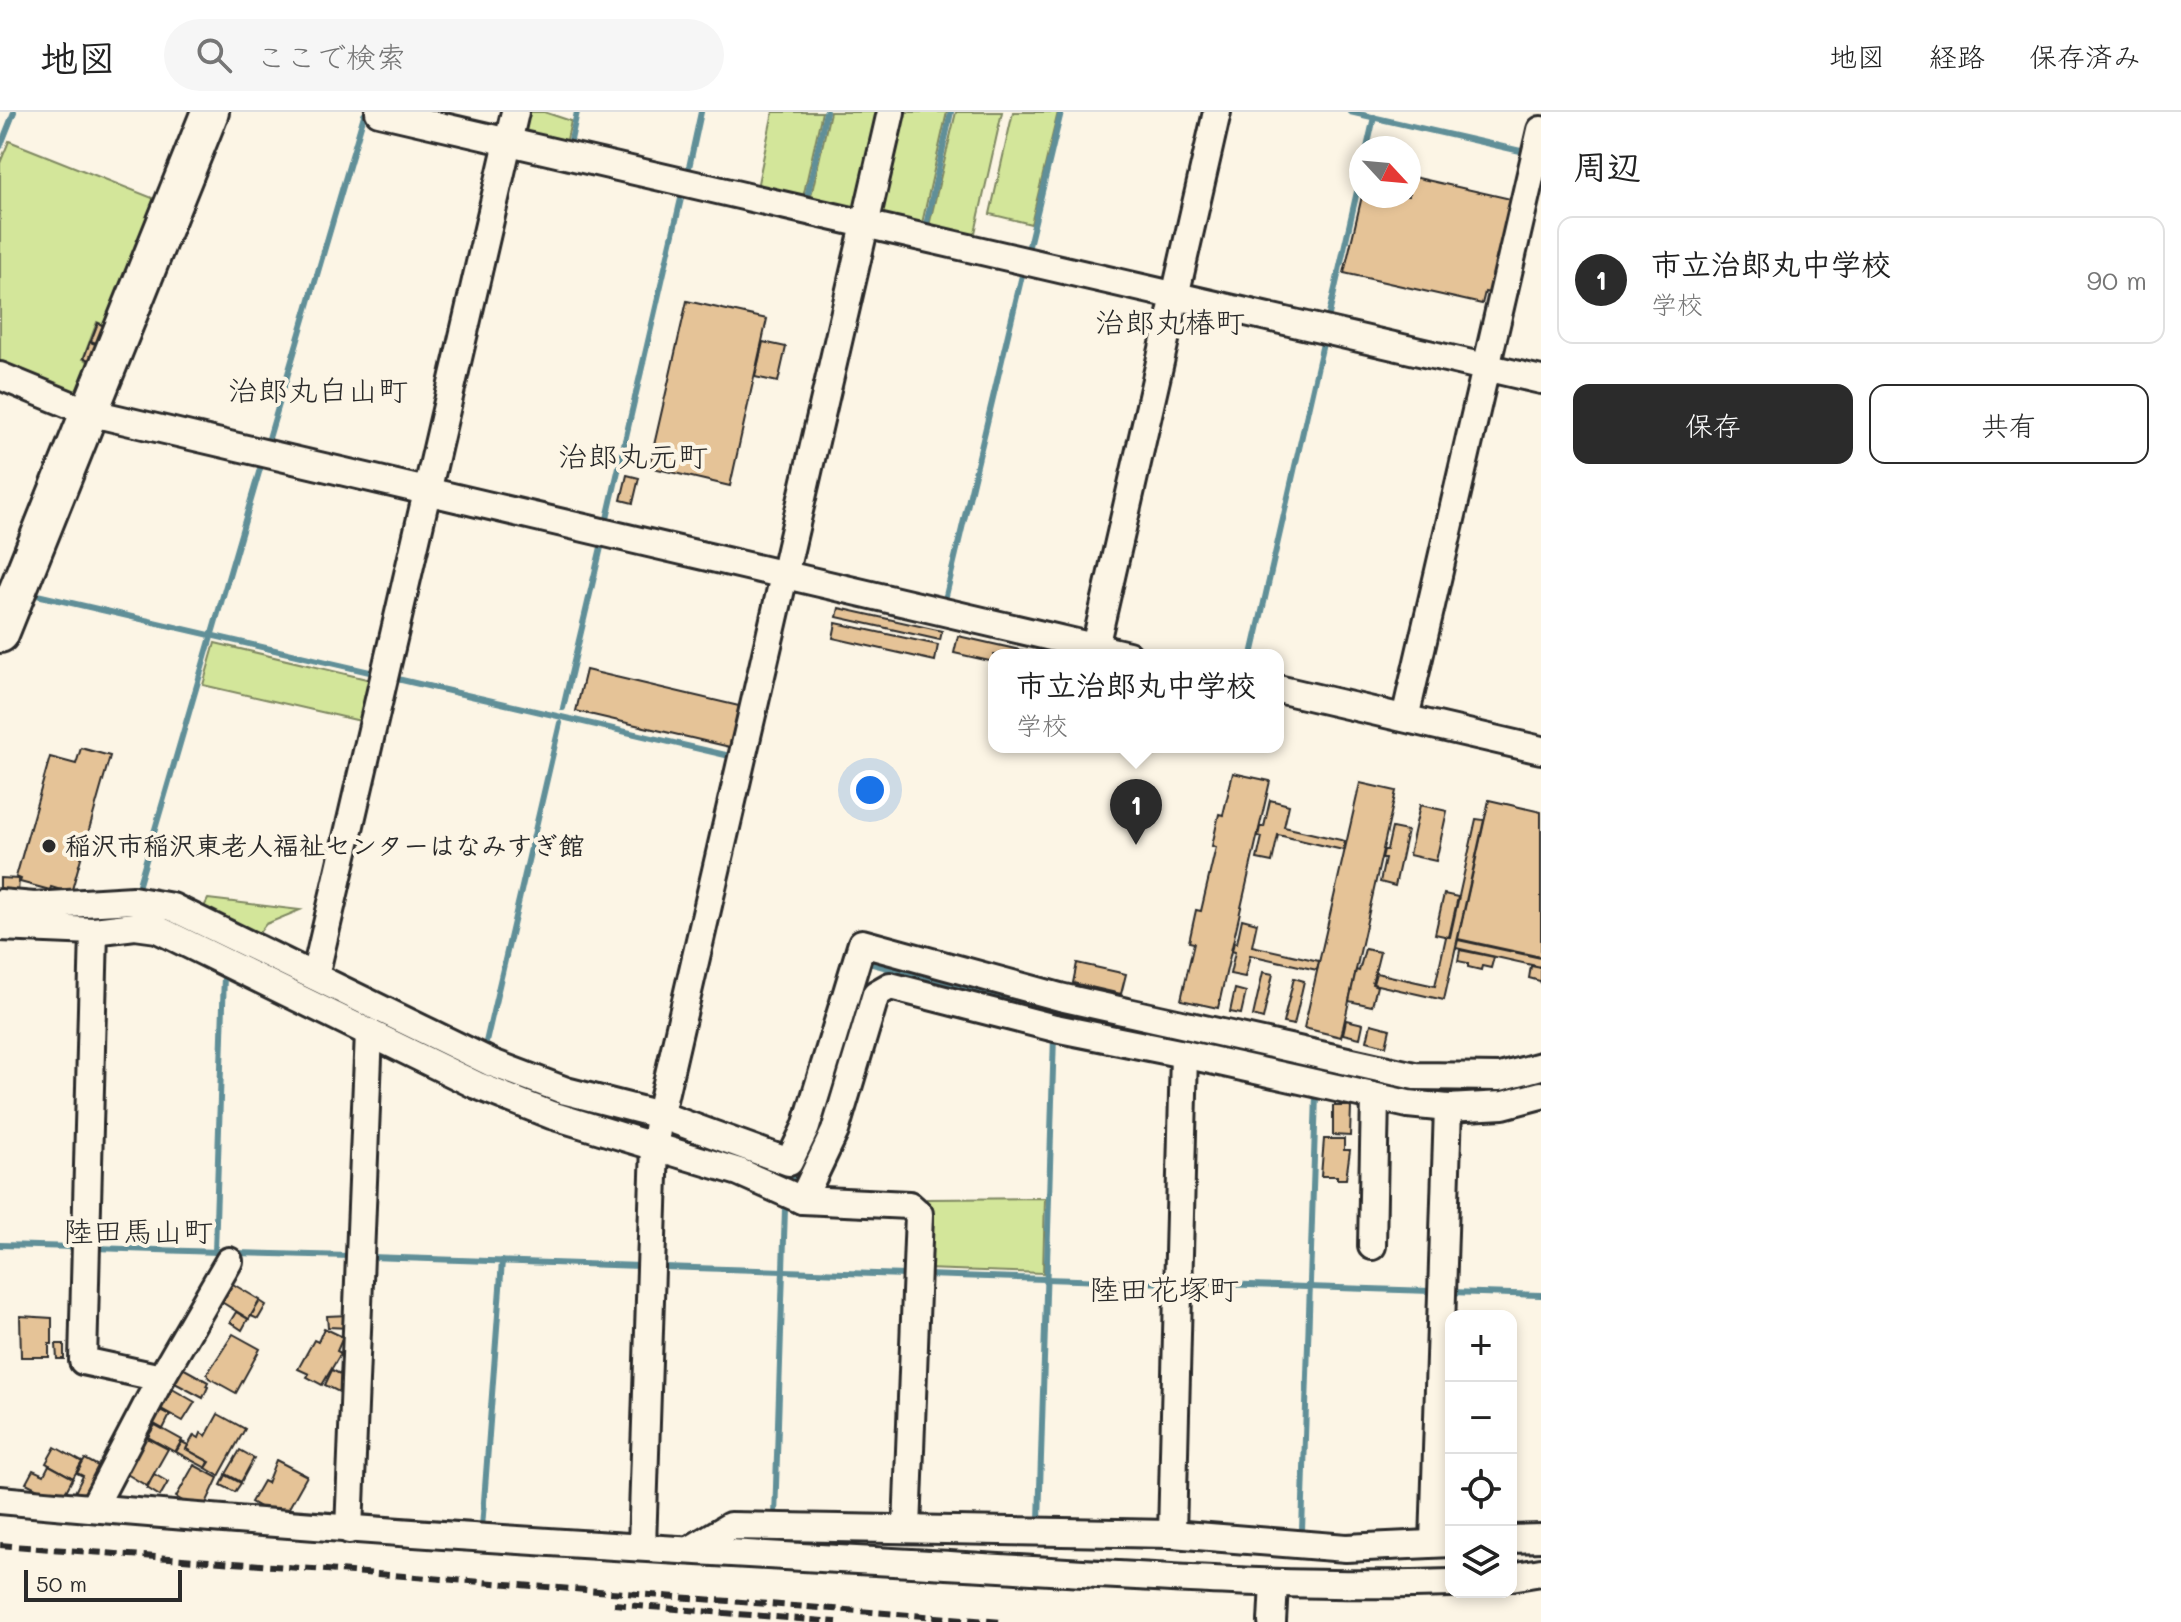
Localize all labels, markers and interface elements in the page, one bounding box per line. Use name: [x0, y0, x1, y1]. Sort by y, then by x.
search box: [164, 19, 724, 91]
text: 地図: [40, 32, 116, 82]
icon: search: [192, 33, 236, 77]
text: ここで検索: [256, 36, 406, 76]
text: 地図: [1829, 38, 1885, 74]
text: 経路: [1929, 38, 1985, 74]
text: 保存済み: [2029, 38, 2141, 74]
north arrow: [1349, 136, 1421, 208]
text: 周辺: [1573, 143, 1641, 188]
text: 市立治郎丸中学校: [1651, 243, 1891, 283]
text: 1: [1595, 263, 1607, 297]
text: 90 m: [2087, 263, 2147, 297]
text: 学校: [1651, 287, 1703, 321]
district label: 治郎丸椿町: [1095, 301, 1245, 341]
district label: 治郎丸白山町: [228, 369, 408, 409]
button: 保存: [1573, 384, 1853, 464]
button: 共有: [1869, 384, 2149, 464]
district label: 治郎丸元町: [558, 435, 708, 475]
popup: [988, 649, 1284, 753]
text: 市立治郎丸中学校: [1016, 664, 1256, 704]
text: 学校: [1016, 708, 1068, 742]
your location: [850, 770, 890, 810]
pin: 1: [1110, 779, 1162, 845]
place label: 稲沢市稲沢東老人福祉センターはなみすぎ館: [65, 828, 584, 862]
marker: 稲沢市稲沢東老人福祉センターはなみすぎ館: [40, 837, 58, 855]
district label: 陸田馬山町: [63, 1210, 213, 1250]
district label: 陸田花塚町: [1089, 1268, 1239, 1308]
map controls: [1445, 1310, 1517, 1598]
button: +: [1445, 1310, 1517, 1382]
button: −: [1445, 1382, 1517, 1454]
button: locate: [1445, 1454, 1517, 1526]
button: layers: [1445, 1526, 1517, 1598]
scale bar: [24, 1566, 182, 1602]
text: 50 m: [36, 1569, 87, 1598]

